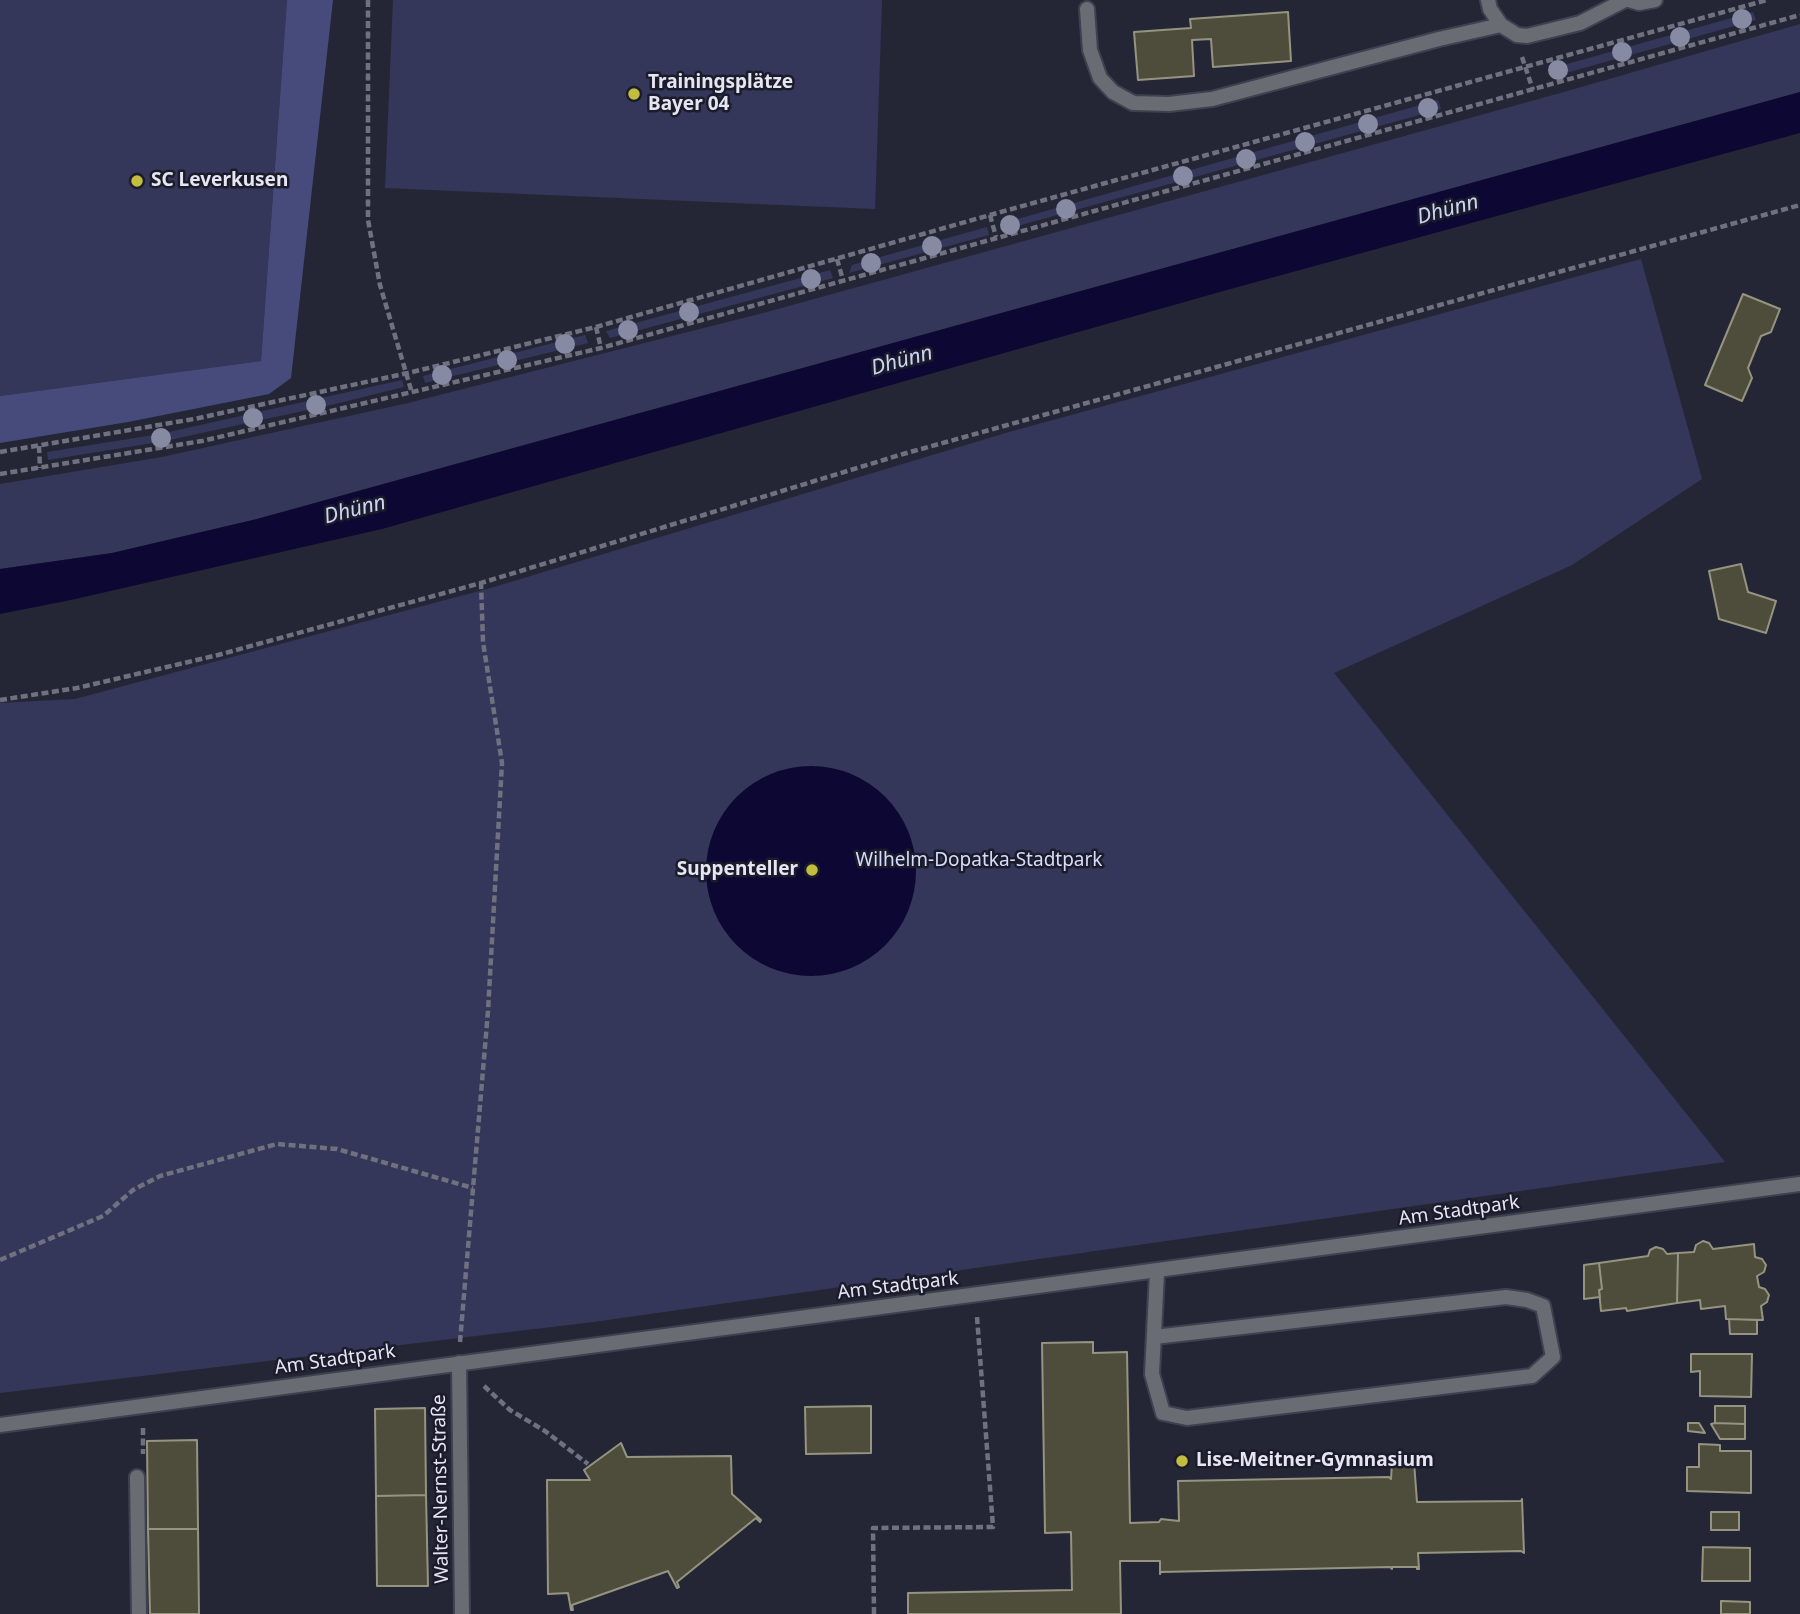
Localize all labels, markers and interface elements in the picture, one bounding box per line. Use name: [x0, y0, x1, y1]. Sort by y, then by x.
place label: Trainingsplätze Bayer 04: [648, 72, 793, 116]
marker: Trainingsplätze Bayer 04: [626, 86, 642, 102]
place label: SC Leverkusen: [151, 170, 288, 192]
marker: SC Leverkusen: [129, 173, 145, 189]
water label: Dhünn: [1414, 190, 1482, 230]
water label: Dhünn: [868, 341, 936, 381]
water label: Dhünn: [322, 490, 388, 530]
park label: Wilhelm-Dopatka-Stadtpark: [855, 850, 1103, 872]
place label: Suppenteller: [677, 859, 798, 881]
marker: Suppenteller: [804, 862, 820, 878]
street label: Am Stadtpark: [1397, 1191, 1521, 1231]
street label: Am Stadtpark: [836, 1267, 960, 1305]
street label: Am Stadtpark: [273, 1340, 397, 1380]
street label: Walter-Nernst-Straße: [428, 1394, 454, 1584]
place label: Lise-Meitner-Gymnasium: [1196, 1450, 1434, 1472]
marker: Lise-Meitner-Gymnasium: [1174, 1453, 1190, 1469]

